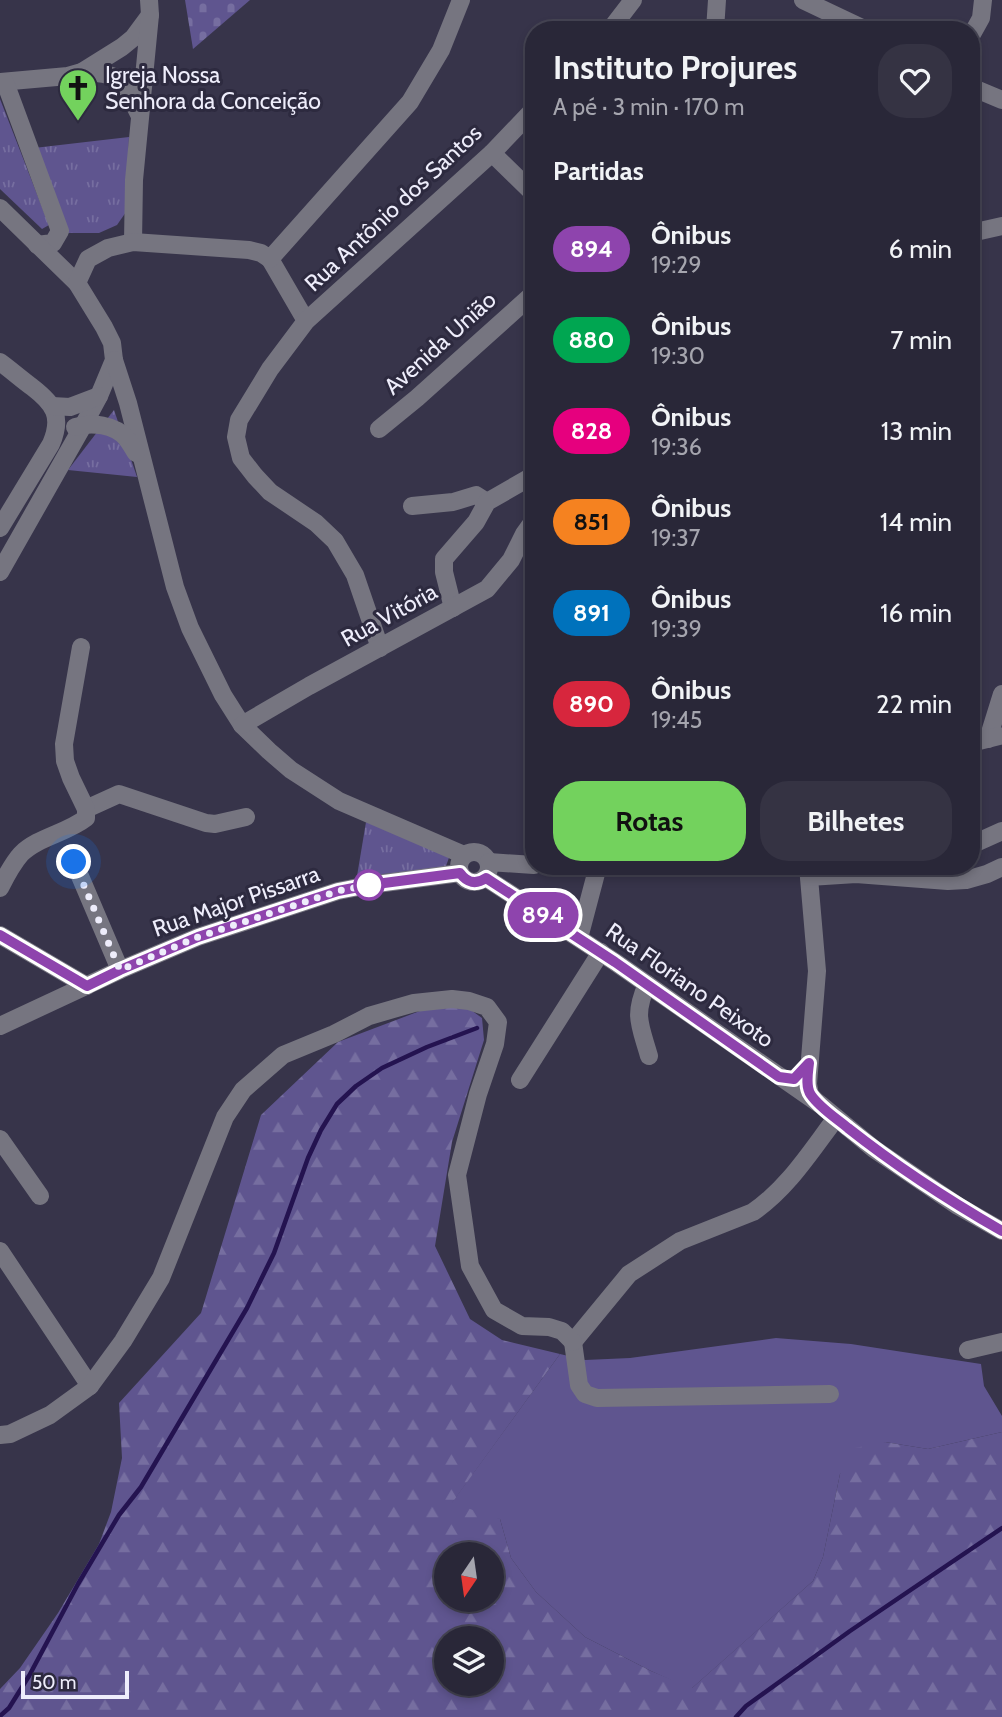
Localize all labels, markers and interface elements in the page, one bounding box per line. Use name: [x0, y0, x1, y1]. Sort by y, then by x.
button: heart: [878, 44, 952, 118]
text: Instituto Projures: [553, 47, 797, 87]
place label: Igreja Nossa Senhora da Conceição: [105, 61, 321, 115]
church icon: Igreja Nossa Senhora da Conceição: [57, 67, 99, 122]
text: A pé · 3 min · 170 m: [553, 93, 744, 121]
street label: Rua Antônio dos Santos: [299, 119, 487, 297]
text: Partidas: [553, 155, 644, 187]
text: Ônibus: [651, 219, 731, 251]
text: 6 min: [889, 233, 952, 265]
text: 894: [570, 234, 613, 263]
text: 19:29: [651, 251, 701, 279]
street label: Avenida União: [378, 286, 502, 400]
text: Ônibus: [651, 310, 731, 342]
text: 7 min: [890, 324, 952, 356]
text: 880: [569, 325, 614, 354]
text: 19:30: [651, 342, 705, 370]
text: Ônibus: [651, 401, 731, 433]
text: 13 min: [881, 415, 952, 447]
text: 828: [571, 416, 612, 445]
text: 19:36: [651, 433, 702, 461]
text: Ônibus: [651, 492, 731, 524]
text: 14 min: [880, 506, 952, 538]
text: 851: [573, 507, 610, 536]
text: 19:37: [651, 524, 700, 552]
street label: Rua Vitória: [336, 577, 442, 653]
text: Ônibus: [651, 583, 731, 615]
text: 16 min: [880, 597, 952, 629]
text: 891: [573, 598, 610, 627]
text: 19:39: [651, 615, 702, 643]
text: Ônibus: [651, 674, 731, 706]
text: 22 min: [876, 688, 952, 720]
text: 890: [569, 689, 614, 718]
text: 19:45: [651, 706, 702, 734]
button: Rotas: [553, 781, 746, 861]
button: Bilhetes: [760, 781, 952, 861]
your location: [56, 844, 91, 879]
street label: Rua Major Pissarra: [149, 859, 323, 943]
unlabelled marker: [354, 870, 384, 900]
line badge: 894: [503, 892, 583, 938]
text: 894: [522, 900, 564, 929]
street label: Rua Floriano Peixoto: [601, 917, 779, 1053]
north arrow: [434, 1542, 504, 1612]
map controls: [434, 1542, 504, 1696]
button: layers: [434, 1626, 504, 1696]
scale bar: [21, 1668, 130, 1700]
text: 50 m: [32, 1671, 76, 1694]

